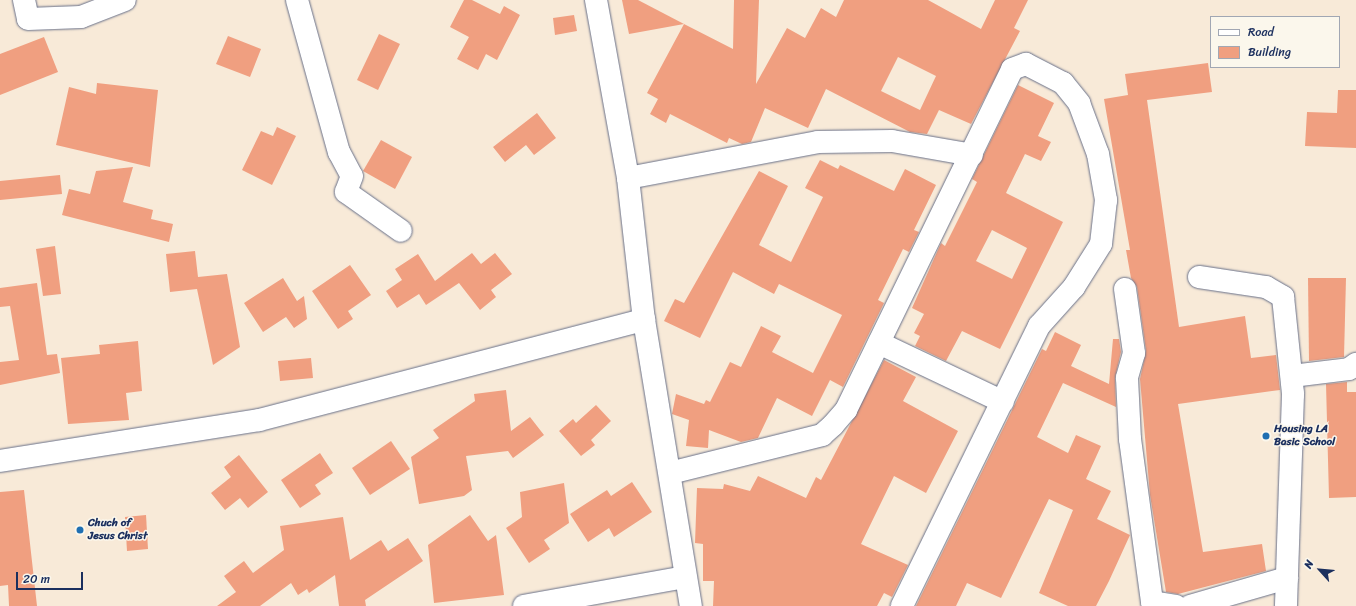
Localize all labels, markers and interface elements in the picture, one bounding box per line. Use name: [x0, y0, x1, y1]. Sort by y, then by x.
legend: [1210, 16, 1340, 68]
text: Road: [1248, 21, 1274, 43]
text: Building: [1248, 41, 1291, 63]
place label: Housing LA Basic School: [1274, 423, 1335, 449]
marker: Housing LA Basic School: [1261, 431, 1271, 441]
place label: Chuch of Jesus Christ: [88, 517, 147, 543]
marker: Chuch of Jesus Christ: [75, 525, 85, 535]
north arrow: [1300, 550, 1340, 590]
text: N: [1299, 557, 1319, 572]
scale bar: [18, 564, 85, 590]
text: 20 m: [23, 568, 50, 590]

